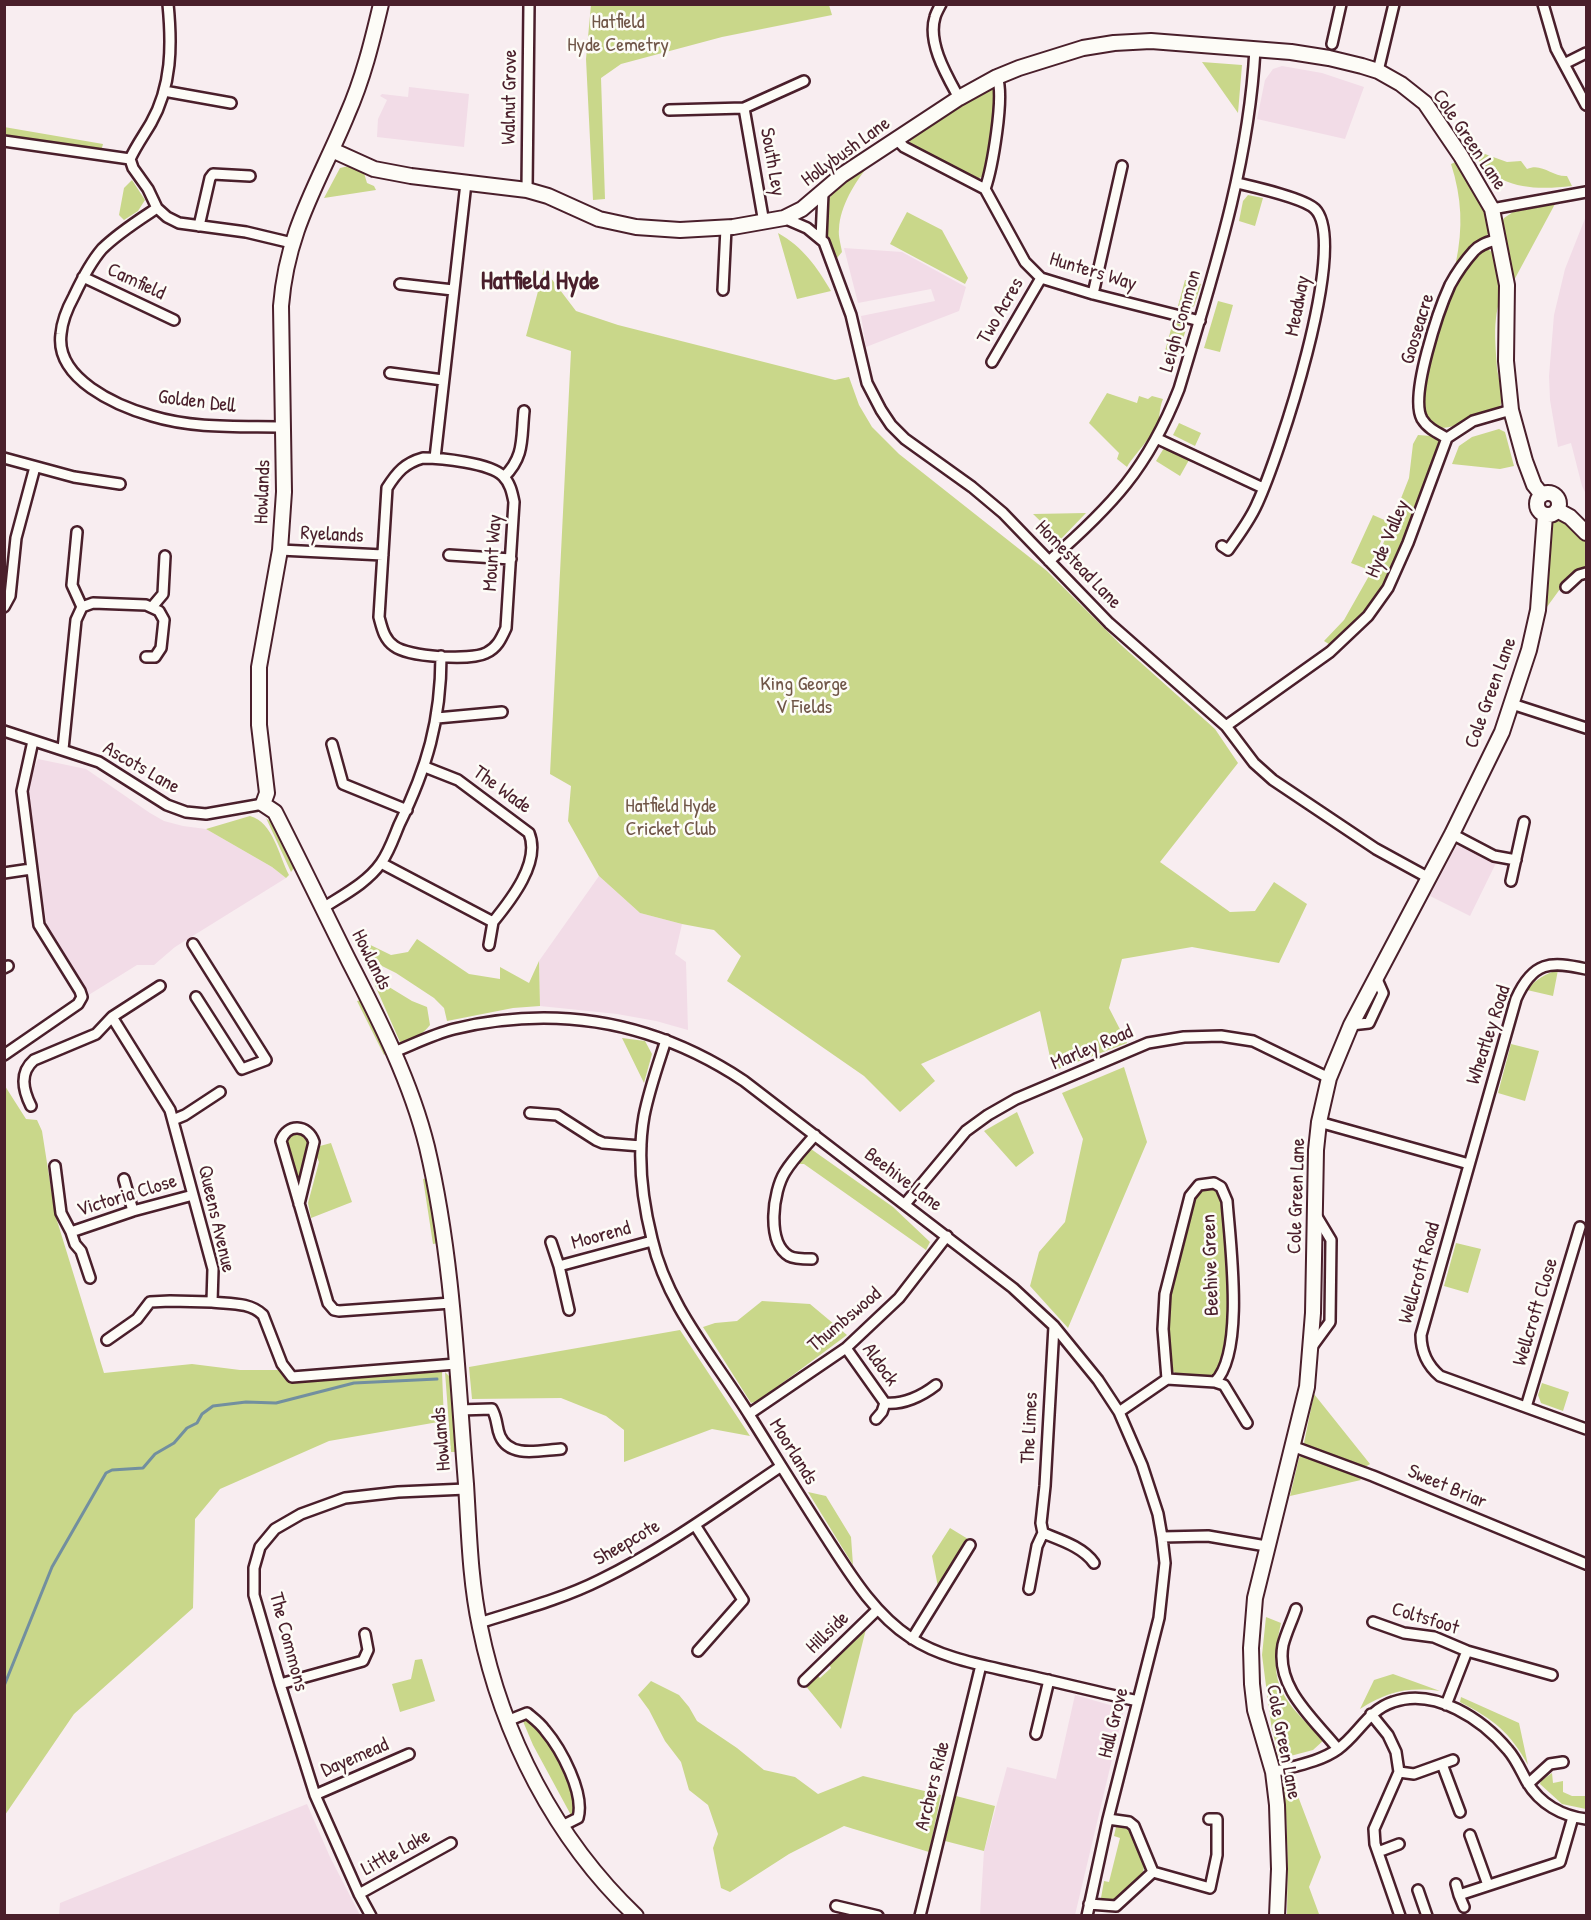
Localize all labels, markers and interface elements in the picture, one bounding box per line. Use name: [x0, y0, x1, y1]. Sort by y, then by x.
park label: Hatfield Hyde Cemetry: [567, 11, 669, 58]
street label: Walnut Grove: [497, 49, 523, 145]
street label: Cole Green Lane: [1427, 85, 1511, 195]
street label: Hollybush Lane: [797, 112, 895, 192]
street label: South Ley: [754, 126, 790, 198]
street label: Hunters Way: [1047, 247, 1139, 297]
street label: Camfield: [103, 258, 169, 306]
district label: Hatfield Hyde: [481, 266, 599, 298]
street label: Leigh Common: [1155, 267, 1207, 375]
street label: Two Acres: [973, 274, 1029, 348]
street label: Meadway: [1280, 274, 1316, 338]
street label: Gooseacre: [1396, 291, 1440, 367]
street label: Golden Dell: [157, 385, 237, 419]
street label: Howlands: [250, 459, 276, 525]
street label: Hyde Valley: [1361, 496, 1415, 582]
street label: Mount Way: [478, 514, 508, 592]
street label: Homestead Lane: [1030, 516, 1126, 614]
street label: Ryelands: [300, 521, 364, 549]
street label: Cole Green Lane: [1460, 634, 1522, 752]
park label: King George V Fields: [760, 673, 848, 720]
street label: Ascots Lane: [98, 736, 184, 800]
street label: The Wade: [468, 761, 536, 819]
park label: Hatfield Hyde Cricket Club: [625, 795, 717, 842]
street label: Howlands: [346, 926, 396, 994]
street label: Wheatley Road: [1462, 983, 1516, 1087]
street label: Marley Road: [1047, 1020, 1137, 1076]
street label: Cole Green Lane: [1283, 1138, 1311, 1254]
street label: Beehive Lane: [859, 1143, 947, 1217]
street label: Queens Avenue: [192, 1163, 240, 1275]
street label: Victoria Close: [74, 1169, 180, 1223]
street label: Beehive Green: [1197, 1214, 1225, 1316]
street label: Moorend: [569, 1217, 633, 1255]
street label: Wellcroft Road: [1394, 1220, 1446, 1326]
street label: Wellcroft Close: [1508, 1255, 1564, 1369]
street label: Thumbswood: [803, 1282, 887, 1358]
street label: Aldock: [856, 1339, 904, 1391]
street label: The Limes: [1016, 1392, 1044, 1464]
street label: Howlands: [427, 1406, 457, 1472]
street label: Moorlands: [763, 1415, 823, 1489]
street label: Sweet Briar: [1404, 1460, 1490, 1514]
street label: Sheepcote: [590, 1514, 664, 1572]
street label: The Commons: [263, 1590, 313, 1694]
street label: Coltsfoot: [1388, 1597, 1462, 1641]
street label: Hillside: [802, 1607, 854, 1659]
street label: Cole Green Lane: [1260, 1683, 1306, 1801]
street label: Hall Grove: [1094, 1685, 1134, 1761]
street label: Dayemead: [318, 1733, 392, 1783]
street label: Archers Ride: [910, 1739, 956, 1833]
street label: Little Lake: [357, 1824, 435, 1882]

